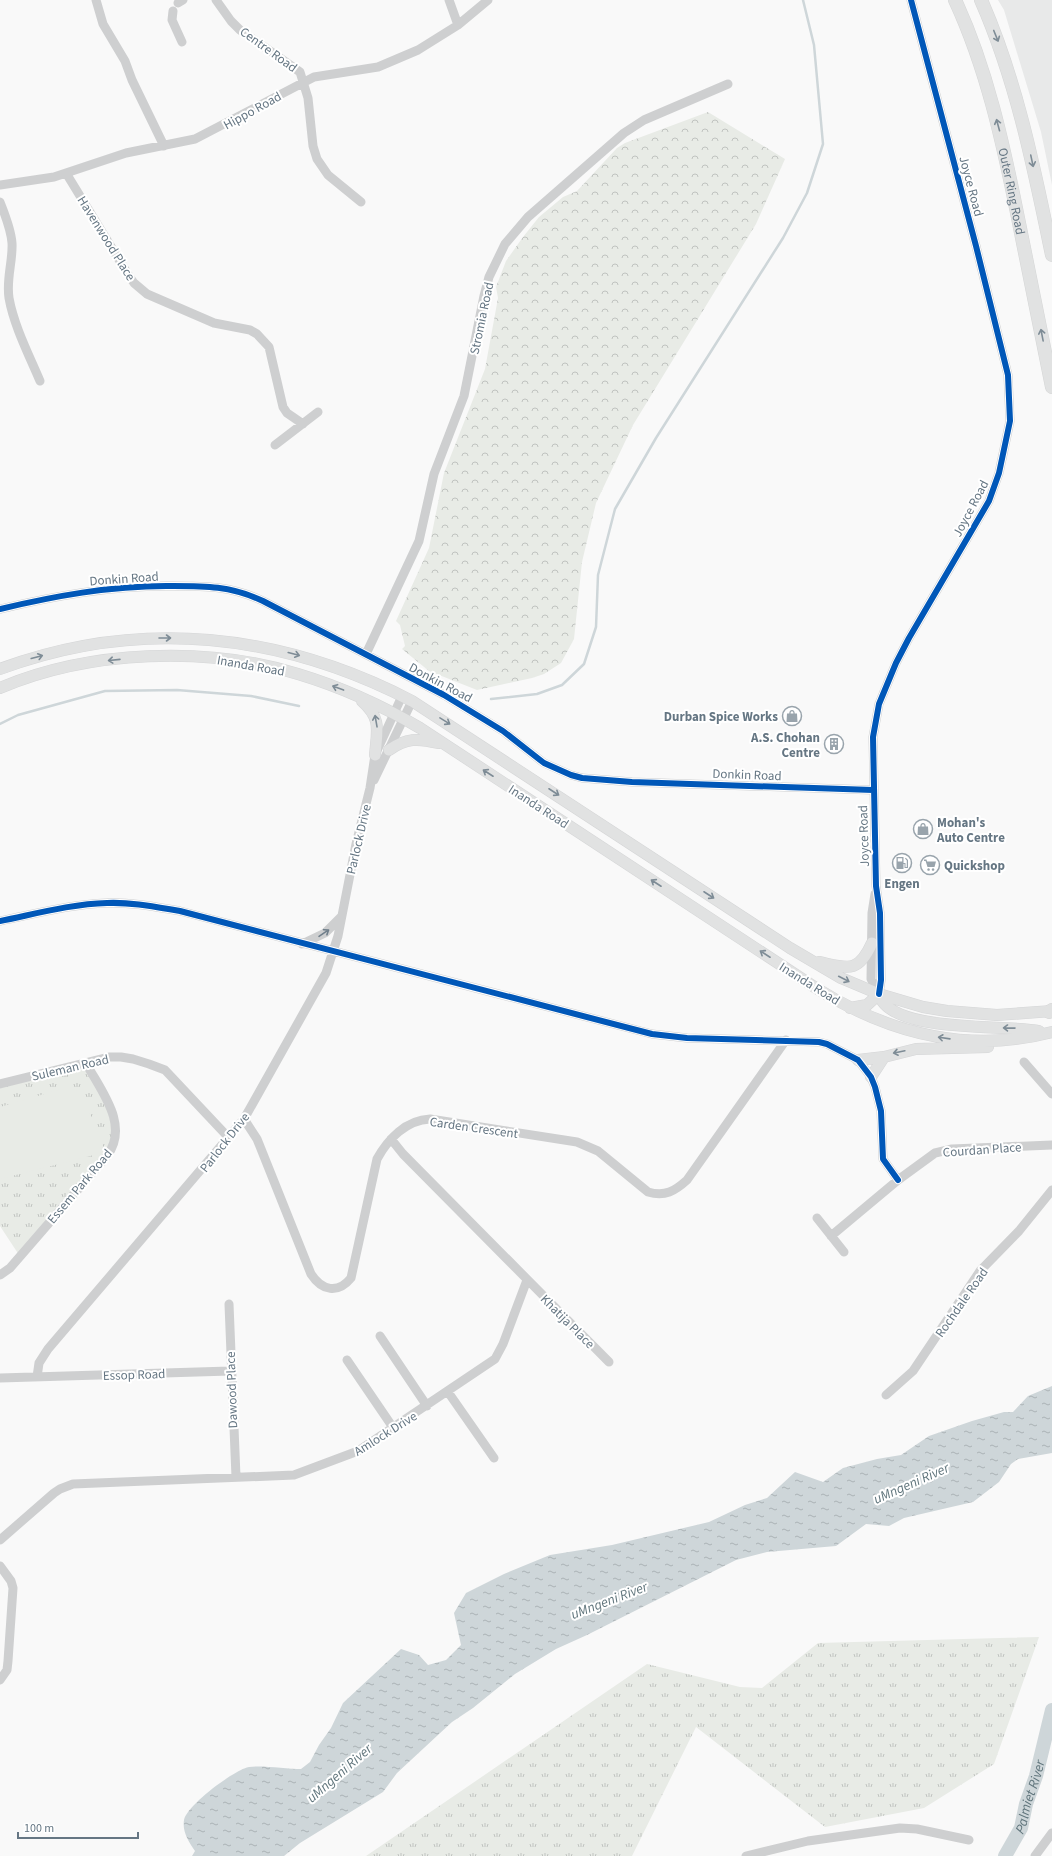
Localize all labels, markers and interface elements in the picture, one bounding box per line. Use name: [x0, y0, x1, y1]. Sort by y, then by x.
street label: Centre Road: [236, 23, 301, 77]
one-way arrow: [993, 30, 1001, 42]
street label: Hippo Road: [220, 88, 285, 134]
one-way arrow: [994, 119, 1001, 132]
street label: Outer Ring Road: [993, 146, 1029, 236]
street label: Joyce Road: [954, 154, 988, 218]
one-way arrow: [1029, 154, 1037, 167]
street label: Havenwood Place: [73, 193, 140, 284]
street label: Stromia Road: [466, 280, 498, 356]
one-way arrow: [1037, 329, 1045, 342]
street label: Joyce Road: [948, 477, 993, 540]
street label: Donkin Road: [89, 568, 159, 590]
one-way arrow: [158, 634, 171, 642]
street label: Inanda Road: [216, 651, 286, 681]
one-way arrow: [287, 651, 300, 658]
one-way arrow: [30, 653, 43, 660]
one-way arrow: [108, 656, 121, 664]
street label: Donkin Road: [406, 659, 475, 707]
one-way arrow: [332, 683, 344, 691]
shop icon: Durban Spice Works: [781, 705, 803, 727]
place label: Durban Spice Works: [664, 708, 778, 726]
one-way arrow: [372, 715, 380, 728]
one-way arrow: [439, 718, 451, 726]
place label: A.S. Chohan Centre: [750, 729, 820, 762]
building icon: A.S. Chohan Centre: [823, 733, 845, 755]
street label: Donkin Road: [712, 765, 782, 785]
one-way arrow: [482, 768, 494, 776]
street label: Inanda Road: [505, 781, 572, 833]
one-way arrow: [548, 789, 560, 797]
street label: Parlock Drive: [342, 802, 376, 876]
street label: Joyce Road: [854, 805, 874, 867]
place label: Mohan's Auto Centre: [936, 814, 1005, 847]
shop icon: Mohan's Auto Centre: [912, 818, 934, 840]
fuel station icon: Engen: [891, 852, 913, 874]
supermarket icon: Quickshop: [919, 854, 941, 876]
place label: Quickshop: [944, 857, 1005, 875]
place label: Engen: [884, 875, 920, 893]
one-way arrow: [650, 878, 662, 886]
one-way arrow: [703, 891, 714, 899]
one-way arrow: [318, 929, 329, 937]
one-way arrow: [759, 950, 770, 958]
street label: Inanda Road: [776, 958, 843, 1010]
one-way arrow: [837, 976, 849, 984]
one-way arrow: [1003, 1024, 1016, 1032]
one-way arrow: [938, 1034, 951, 1042]
one-way arrow: [893, 1049, 906, 1057]
street label: Suleman Road: [30, 1050, 111, 1086]
street label: Parlock Drive: [196, 1109, 254, 1176]
street label: Carden Crescent: [429, 1113, 520, 1143]
street label: Courdan Place: [942, 1138, 1022, 1162]
street label: Essem Park Road: [43, 1145, 116, 1228]
street label: Rochdale Road: [931, 1264, 993, 1341]
street label: Khatija Place: [536, 1291, 598, 1353]
street label: Dawood Place: [222, 1351, 242, 1429]
street label: Essop Road: [102, 1365, 166, 1385]
street label: Amlock Drive: [351, 1407, 421, 1460]
water label: uMngeni River: [870, 1458, 954, 1510]
water label: uMngeni River: [568, 1577, 652, 1625]
water label: uMngeni River: [303, 1739, 378, 1808]
water label: Palmiet River: [1011, 1757, 1051, 1838]
scale bar: [18, 1814, 138, 1840]
text: 100 m: [24, 1820, 54, 1837]

